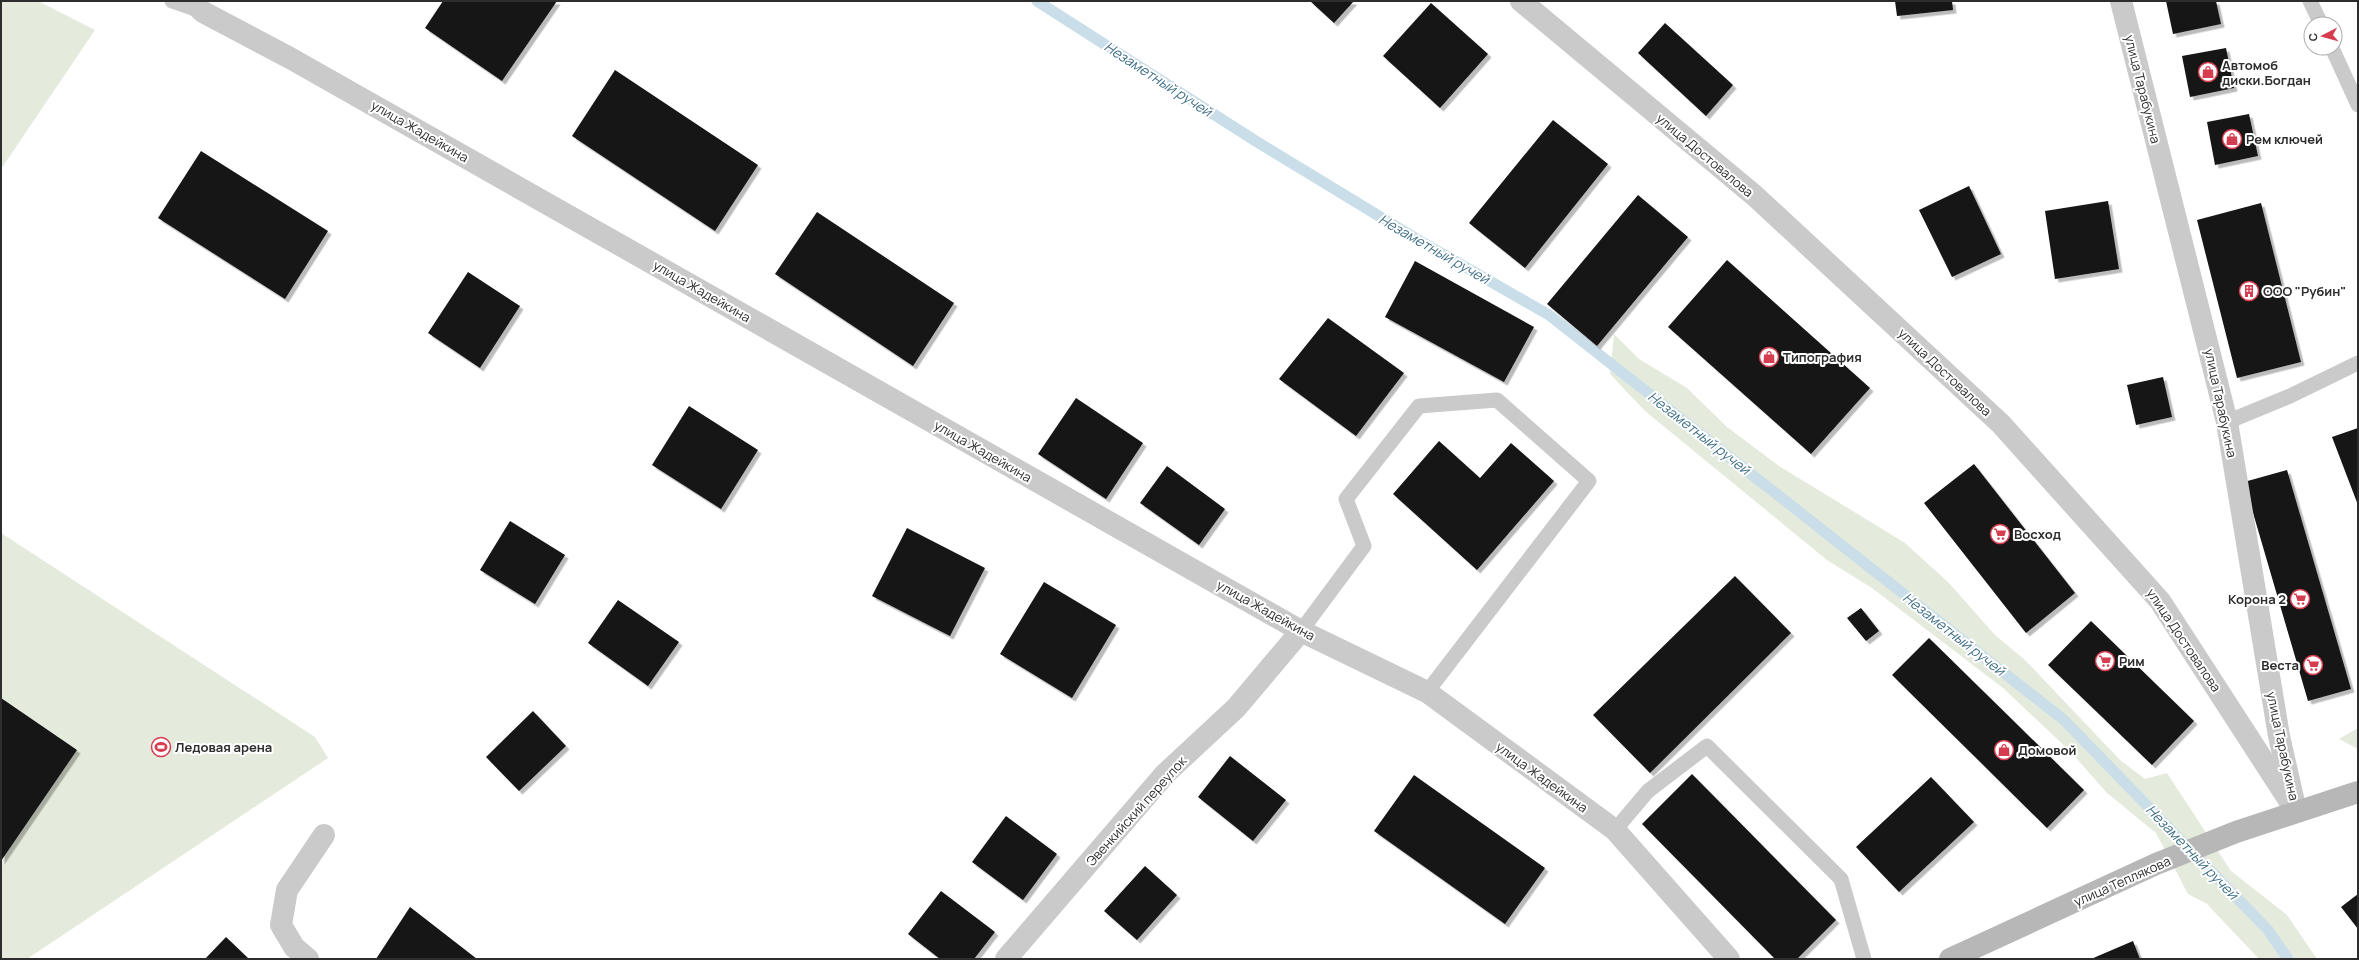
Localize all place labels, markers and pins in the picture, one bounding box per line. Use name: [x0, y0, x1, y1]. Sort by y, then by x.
place label: Автомоб диски.Богдан: [2222, 56, 2311, 89]
shop icon: Автомоб диски.Богдан: [2197, 61, 2219, 83]
shop icon: Рем ключей: [2221, 128, 2243, 150]
place label: Рем ключей: [2246, 130, 2323, 148]
building icon: ООО "Рубин": [2238, 280, 2260, 302]
place label: ООО "Рубин": [2263, 282, 2346, 300]
shop icon: Типография: [1758, 346, 1780, 368]
place label: Типография: [1783, 348, 1862, 366]
supermarket icon: Восход: [1989, 523, 2011, 545]
place label: Восход: [2014, 525, 2061, 543]
supermarket icon: Корона 2: [2289, 588, 2311, 610]
place label: Корона 2: [2228, 590, 2286, 608]
supermarket icon: Рим: [2094, 650, 2116, 672]
place label: Рим: [2119, 652, 2145, 670]
supermarket icon: Веста: [2302, 654, 2324, 676]
place label: Веста: [2261, 656, 2299, 674]
sports icon: Ледовая арена: [150, 736, 172, 758]
place label: Ледовая арена: [175, 738, 272, 756]
shop icon: Домовой: [1993, 739, 2015, 761]
place label: Домовой: [2018, 741, 2076, 759]

